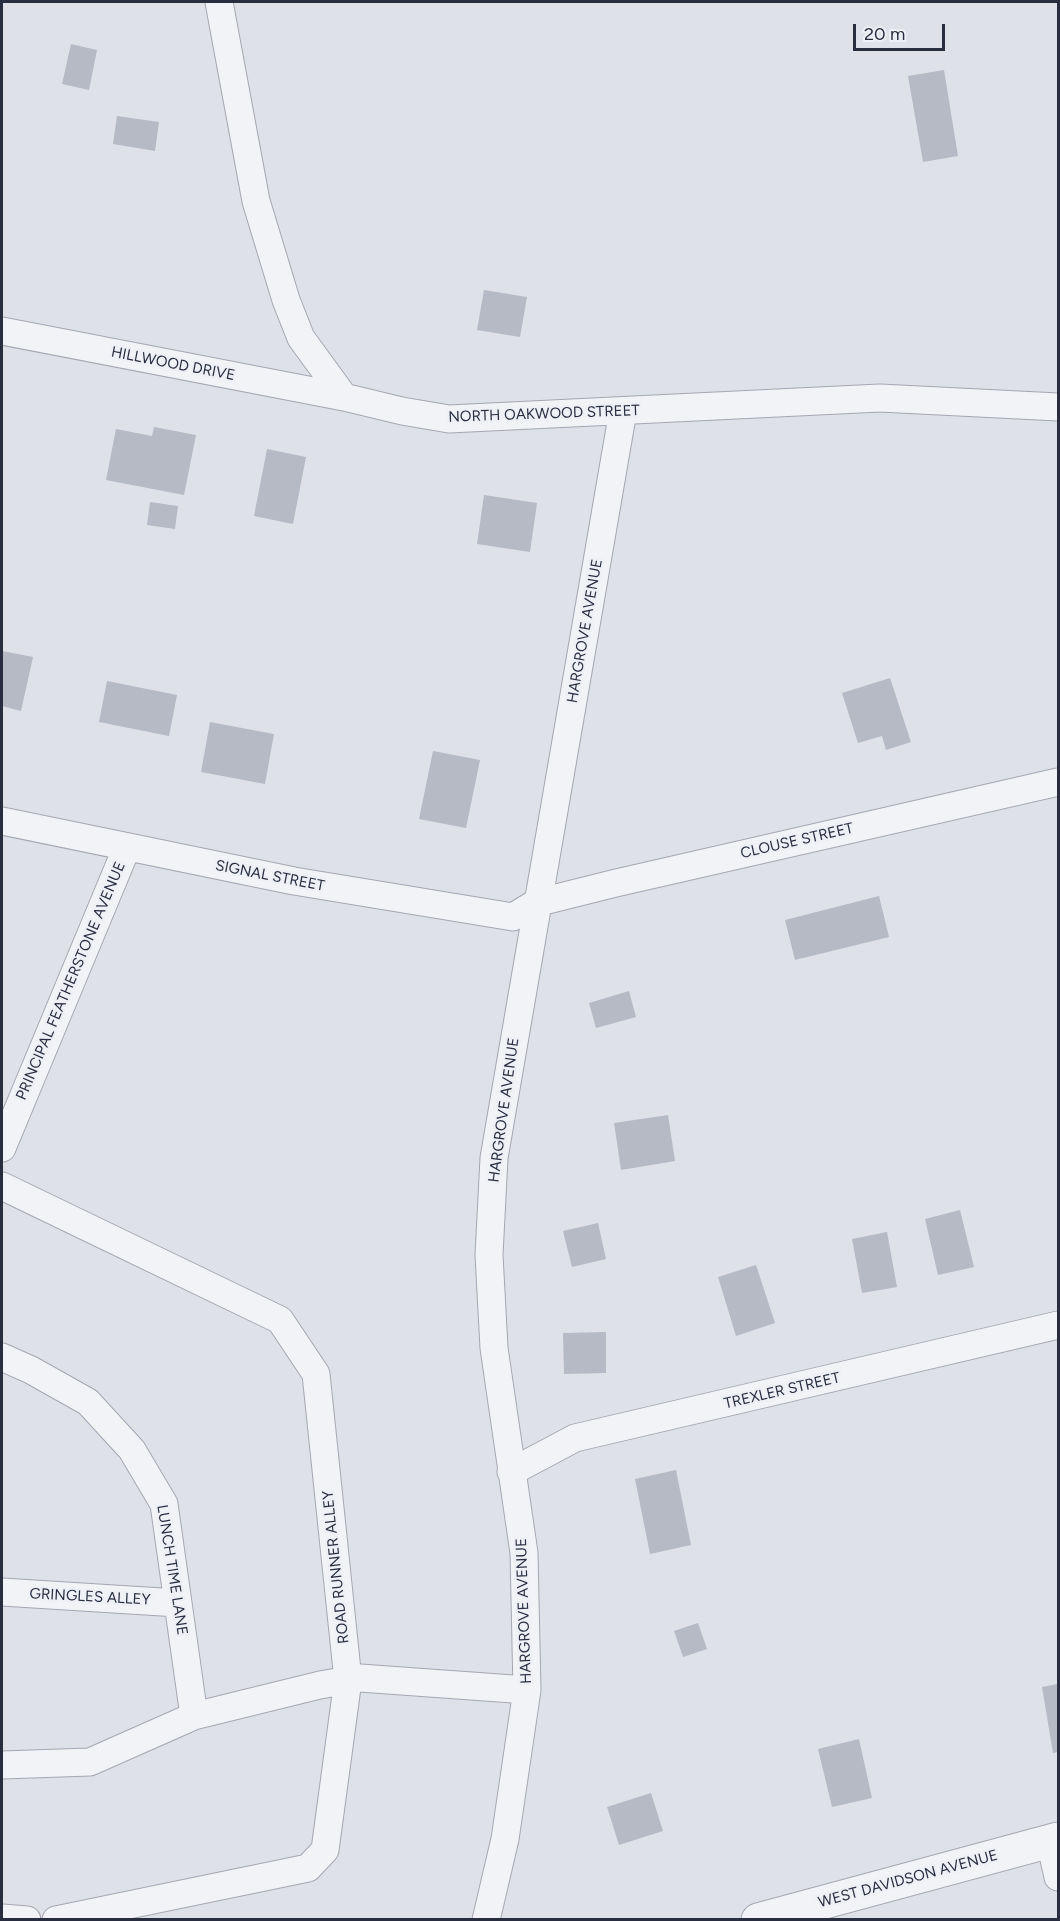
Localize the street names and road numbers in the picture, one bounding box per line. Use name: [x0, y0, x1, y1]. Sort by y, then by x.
street label: HILLWOOD DRIVE: [110, 343, 236, 385]
street label: NORTH OAKWOOD STREET: [448, 402, 640, 426]
street label: HARGROVE AVENUE: [563, 558, 607, 704]
street label: CLOUSE STREET: [739, 819, 855, 863]
street label: SIGNAL STREET: [214, 857, 326, 895]
street label: PRINCIPAL FEATHERSTONE AVENUE: [13, 859, 129, 1103]
street label: HARGROVE AVENUE: [485, 1036, 523, 1184]
street label: TREXLER STREET: [722, 1369, 842, 1413]
street label: ROAD RUNNER ALLEY: [319, 1489, 353, 1645]
street label: LUNCH TIME LANE: [153, 1503, 191, 1637]
street label: HARGROVE AVENUE: [512, 1538, 536, 1684]
street label: GRINGLES ALLEY: [29, 1585, 151, 1609]
street label: WEST DAVIDSON AVENUE: [816, 1846, 1000, 1912]

